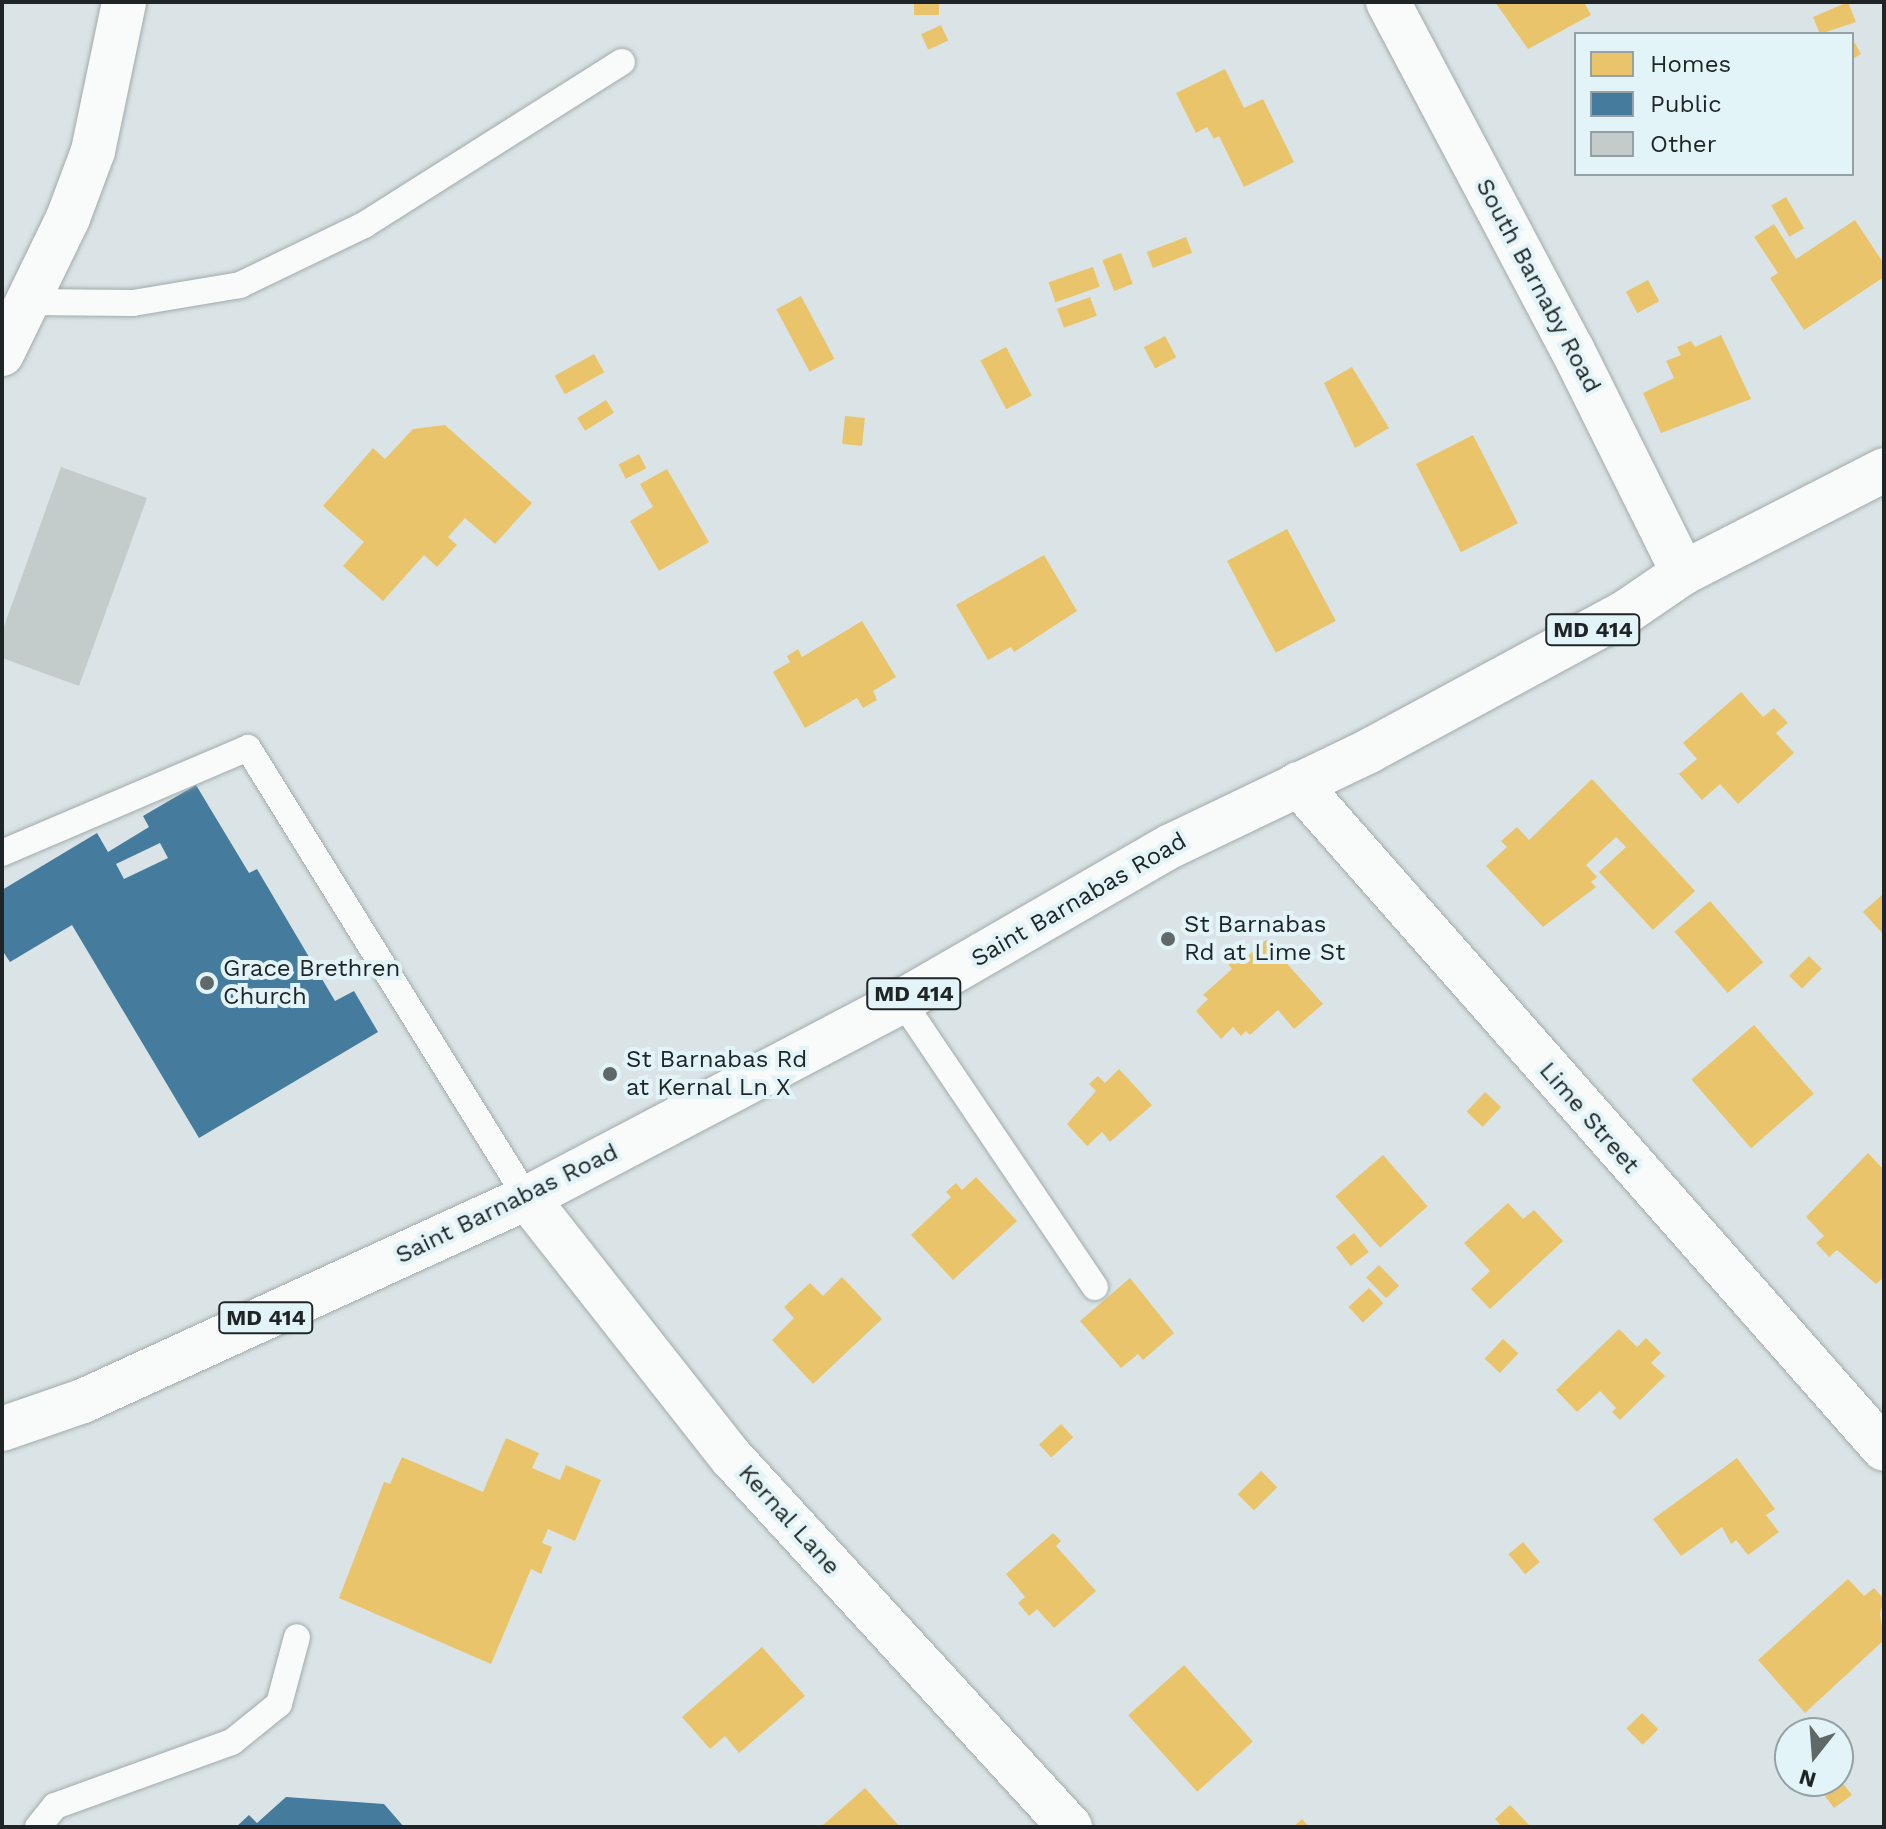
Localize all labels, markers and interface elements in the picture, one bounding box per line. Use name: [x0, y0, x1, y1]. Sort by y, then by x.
legend: [1574, 32, 1854, 176]
text: Homes: [1650, 50, 1731, 78]
text: Public: [1650, 90, 1722, 118]
text: Other: [1650, 130, 1717, 158]
street label: South Barnaby Road: [1469, 174, 1607, 398]
road number: MD 414: [1545, 612, 1641, 648]
street label: Saint Barnabas Road: [966, 827, 1192, 973]
place label: St Barnabas Rd at Lime St: [1184, 911, 1345, 967]
marker: St Barnabas Rd at Lime St: [1159, 930, 1177, 948]
place label: Grace Brethren Church: [223, 955, 400, 1011]
marker: Grace Brethren Church: [198, 974, 216, 992]
road number: MD 414: [866, 976, 962, 1012]
place label: St Barnabas Rd at Kernal Ln X: [626, 1046, 807, 1102]
street label: Lime Street: [1533, 1057, 1645, 1179]
marker: St Barnabas Rd at Kernal Ln X: [601, 1065, 619, 1083]
street label: Saint Barnabas Road: [391, 1138, 623, 1270]
road number: MD 414: [218, 1300, 314, 1336]
street label: Kernal Lane: [732, 1459, 846, 1581]
north arrow: [1774, 1717, 1854, 1797]
text: N: [1796, 1764, 1819, 1793]

